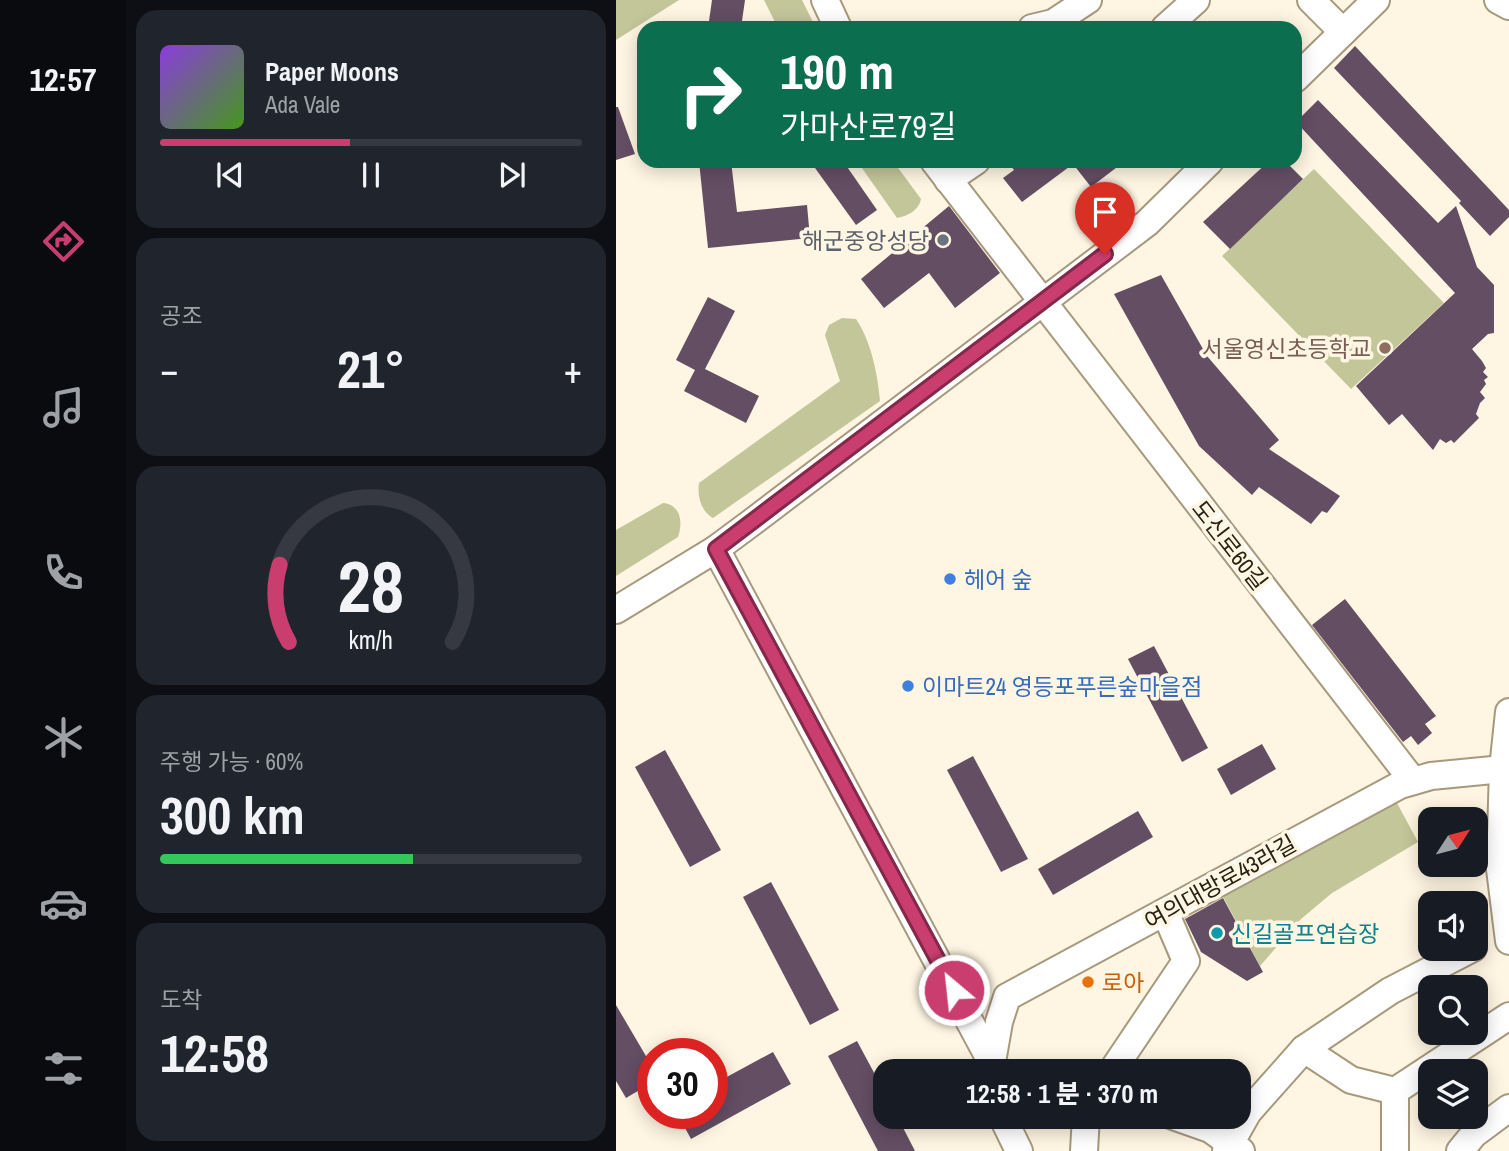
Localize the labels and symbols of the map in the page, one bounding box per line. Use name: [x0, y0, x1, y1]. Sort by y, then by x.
pin: [1075, 182, 1135, 254]
place label: 해군중앙성당: [802, 225, 929, 256]
marker: 해군중앙성당: [935, 232, 951, 248]
place label: 서울영신초등학교: [1202, 333, 1371, 364]
marker: 서울영신초등학교: [1377, 340, 1393, 356]
street label: 도신로60길: [1185, 494, 1275, 596]
place label: 헤어 숲: [964, 564, 1033, 595]
marker: 헤어 숲: [942, 571, 958, 587]
place label: 이마트24 영등포푸른숲마을점: [922, 671, 1202, 702]
marker: 이마트24 영등포푸른숲마을점: [900, 678, 916, 694]
north arrow: [1418, 807, 1488, 877]
street label: 여의대방로43라길: [1139, 827, 1301, 937]
place label: 신길골프연습장: [1231, 918, 1379, 949]
marker: 신길골프연습장: [1209, 925, 1225, 941]
position arrow: [917, 953, 991, 1027]
place label: 로아: [1102, 967, 1144, 998]
marker: 로아: [1080, 974, 1096, 990]
speed limit sign: 30: [637, 1038, 728, 1129]

